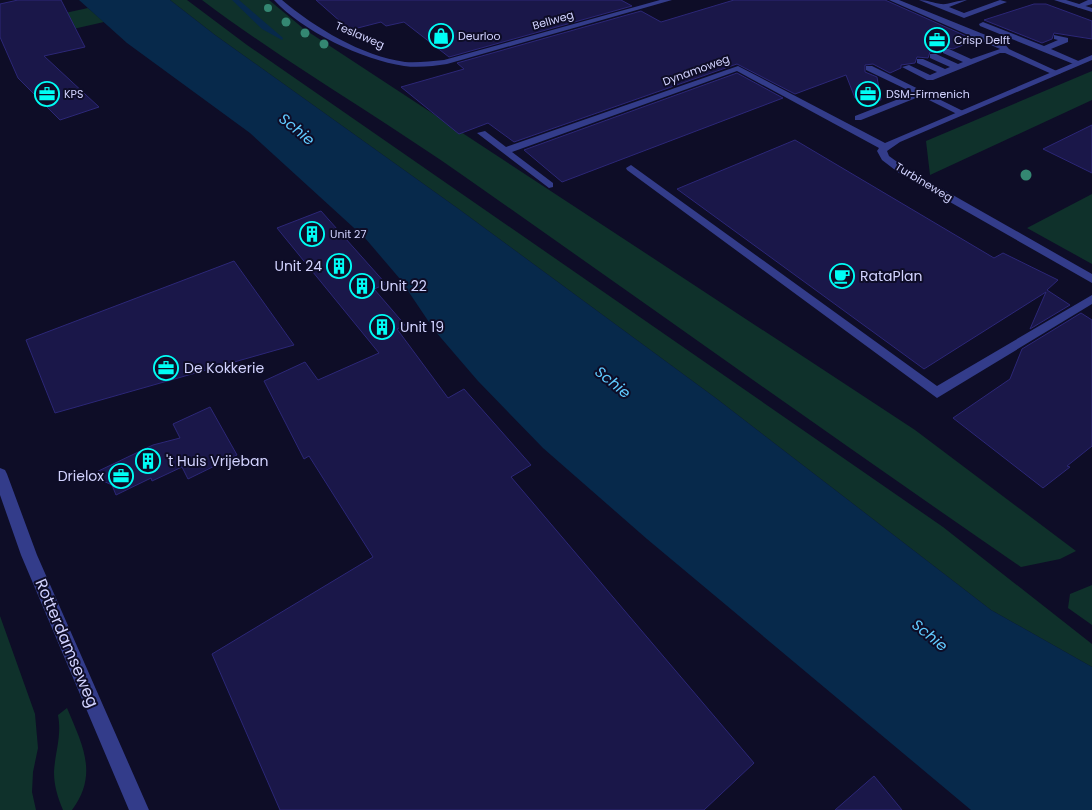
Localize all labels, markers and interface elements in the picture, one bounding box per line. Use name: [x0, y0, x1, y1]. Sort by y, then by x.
street label: Bellweg: [530, 6, 576, 34]
street label: Teslaweg: [333, 17, 387, 53]
shop icon: Deurloo: [428, 23, 454, 49]
office icon: Crisp Delft: [924, 27, 950, 53]
place label: Deurloo: [458, 28, 501, 44]
place label: Crisp Delft: [954, 32, 1010, 48]
street label: Dynamoweg: [660, 50, 732, 90]
office icon: KPS: [34, 81, 60, 107]
office icon: DSM-Firmenich: [855, 81, 881, 107]
place label: KPS: [64, 86, 83, 102]
place label: DSM-Firmenich: [886, 86, 970, 102]
water label: Schie: [275, 108, 319, 150]
street label: Turbineweg: [892, 159, 956, 205]
building icon: Unit 27: [299, 221, 325, 247]
place label: Unit 27: [330, 226, 366, 242]
building icon: Unit 24: [326, 253, 352, 279]
place label: Unit 24: [274, 256, 322, 276]
cafe icon: RataPlan: [829, 263, 855, 289]
place label: RataPlan: [860, 266, 923, 286]
building icon: Unit 22: [349, 273, 375, 299]
place label: Unit 22: [380, 276, 427, 296]
building icon: Unit 19: [369, 314, 395, 340]
place label: Unit 19: [400, 317, 444, 337]
office icon: De Kokkerie: [153, 355, 179, 381]
place label: De Kokkerie: [184, 358, 264, 378]
water label: Schie: [591, 361, 635, 403]
building icon: 't Huis Vrijeban: [135, 448, 161, 474]
place label: 't Huis Vrijeban: [166, 451, 268, 471]
office icon: Drielox: [108, 463, 134, 489]
place label: Drielox: [58, 466, 104, 486]
street label: Rotterdamseweg: [30, 575, 104, 711]
water label: Schie: [908, 614, 952, 656]

